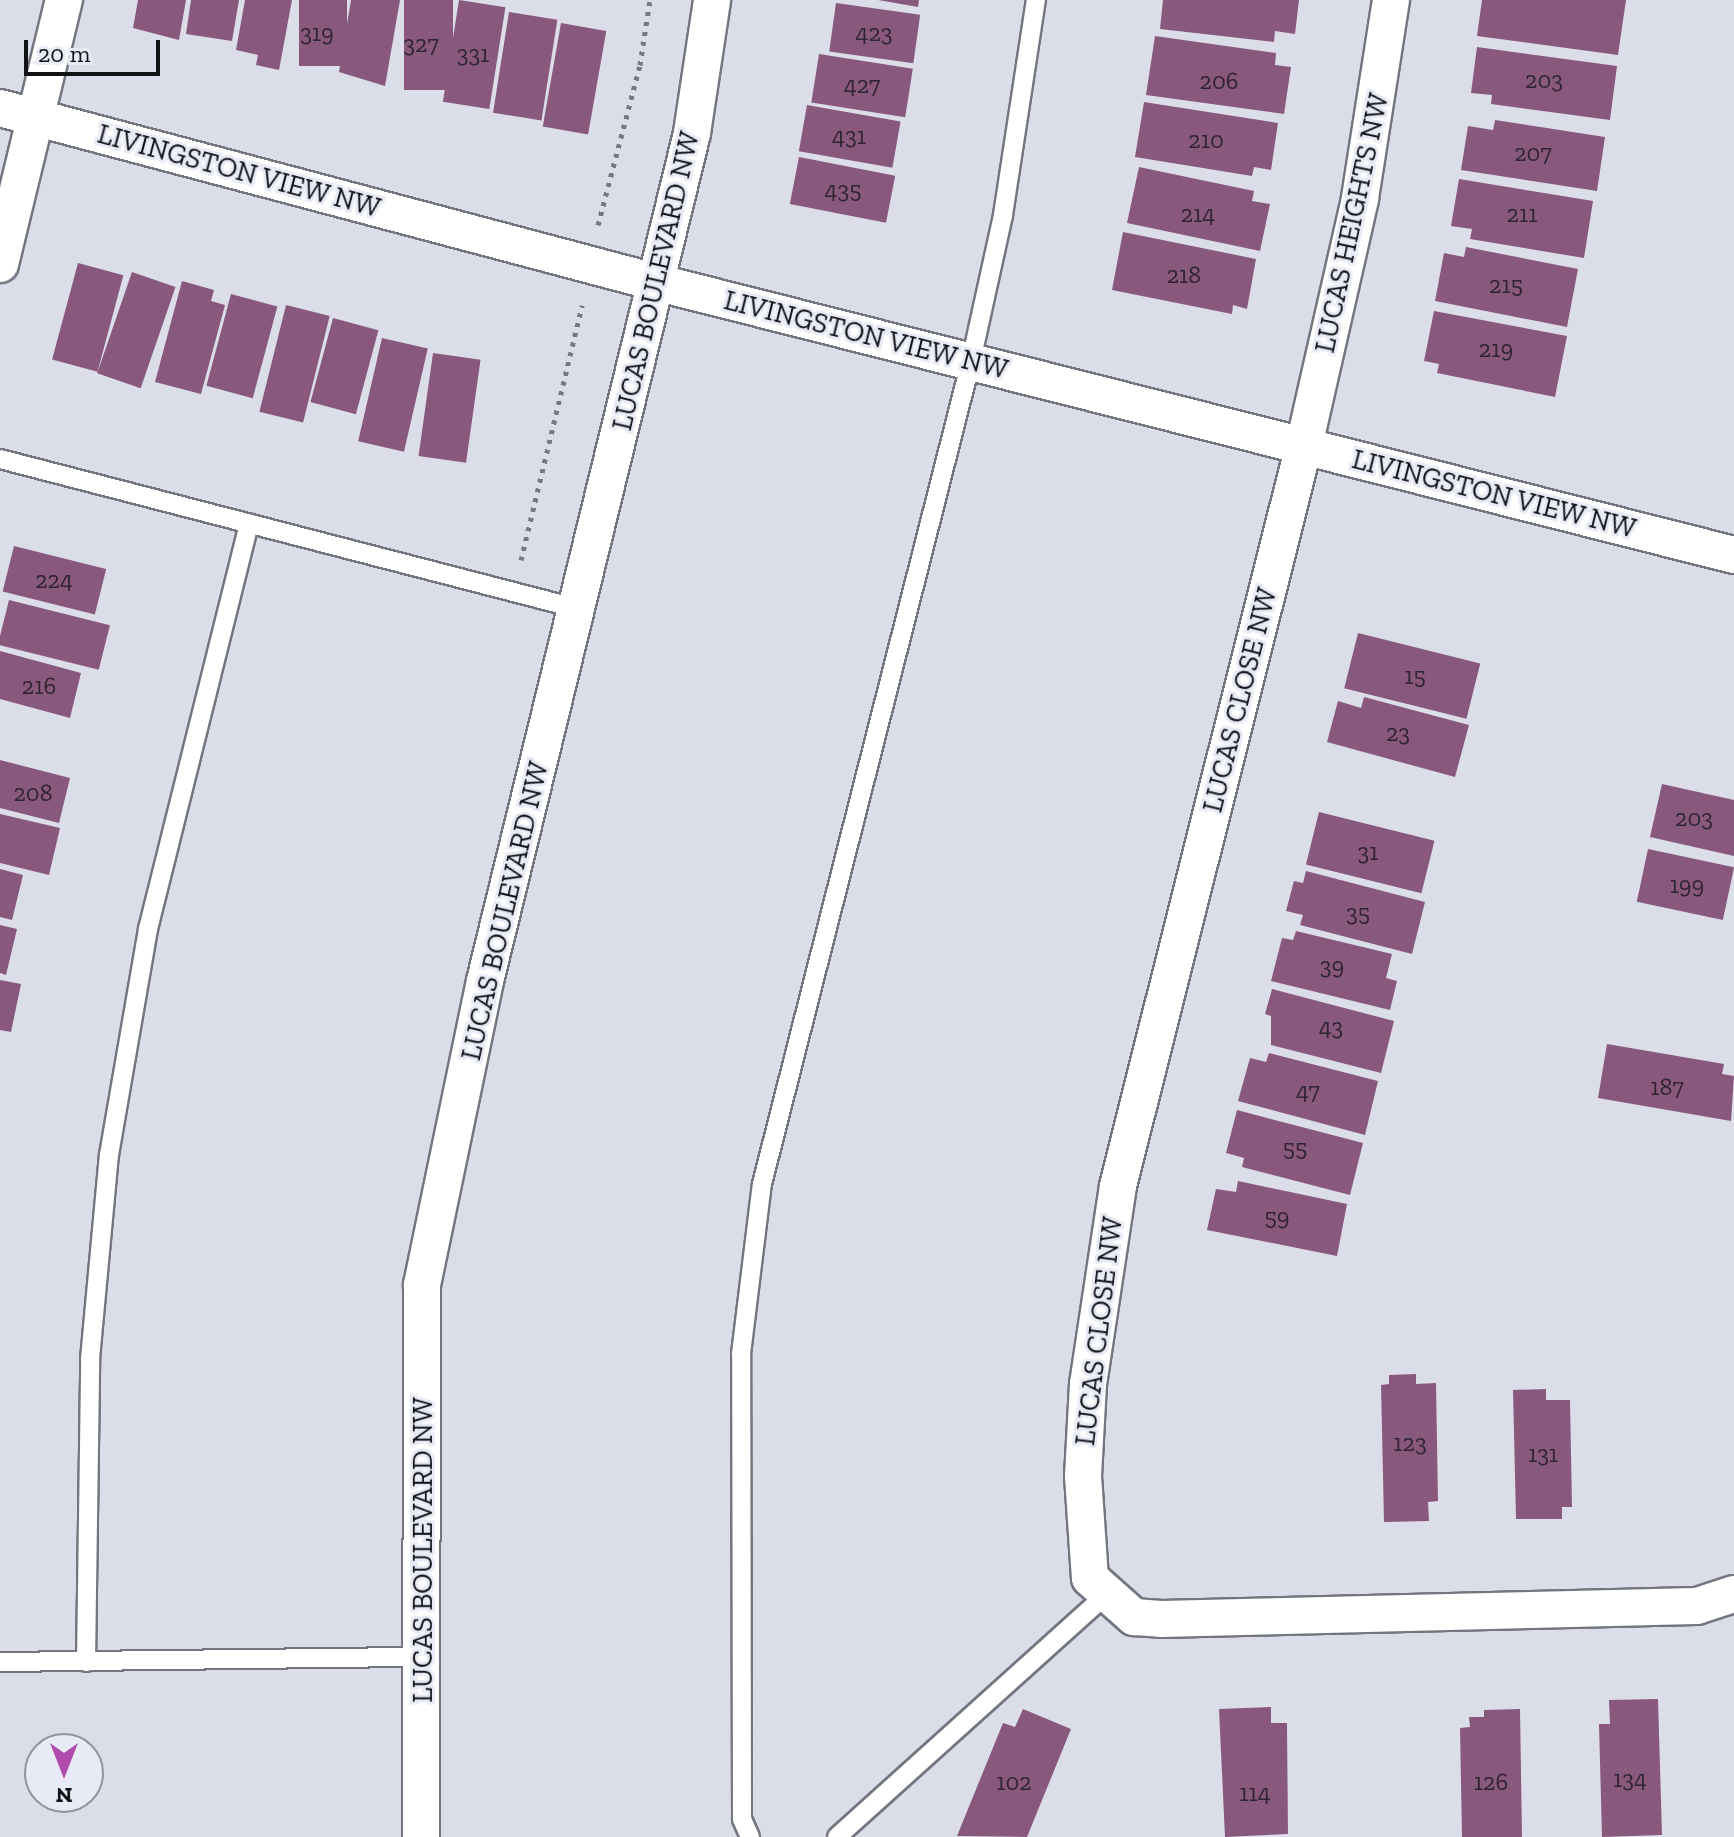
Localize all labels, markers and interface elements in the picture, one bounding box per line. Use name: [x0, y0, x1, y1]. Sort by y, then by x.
house number: 319: [300, 19, 334, 47]
house number: 423: [855, 19, 893, 47]
scale bar: [28, 24, 164, 74]
house number: 327: [403, 30, 439, 58]
text: 20 m: [38, 39, 90, 68]
house number: 331: [457, 40, 489, 68]
house number: 203: [1525, 66, 1563, 94]
house number: 206: [1200, 67, 1238, 95]
house number: 427: [844, 71, 880, 99]
street label: LUCAS HEIGHTS NW: [1308, 90, 1396, 356]
street label: LIVINGSTON VIEW NW: [93, 117, 385, 225]
house number: 431: [832, 122, 866, 150]
house number: 210: [1188, 126, 1224, 154]
street label: LUCAS BOULEVARD NW: [605, 128, 707, 434]
house number: 207: [1514, 139, 1552, 167]
house number: 435: [825, 176, 861, 204]
house number: 214: [1181, 200, 1215, 228]
house number: 211: [1507, 200, 1537, 228]
house number: 218: [1167, 261, 1201, 289]
house number: 215: [1489, 271, 1523, 299]
street label: LIVINGSTON VIEW NW: [720, 283, 1012, 387]
house number: 219: [1479, 335, 1513, 363]
street label: LIVINGSTON VIEW NW: [1348, 442, 1640, 546]
house number: 224: [35, 566, 73, 594]
street label: LUCAS CLOSE NW: [1196, 584, 1284, 816]
house number: 15: [1404, 662, 1426, 690]
house number: 216: [22, 672, 56, 700]
house number: 23: [1386, 719, 1410, 747]
street label: LUCAS BOULEVARD NW: [454, 758, 556, 1064]
house number: 208: [13, 779, 53, 807]
house number: 203: [1675, 804, 1713, 832]
house number: 31: [1358, 838, 1378, 866]
house number: 199: [1670, 871, 1704, 899]
house number: 35: [1346, 899, 1370, 927]
house number: 39: [1320, 952, 1344, 980]
house number: 43: [1319, 1013, 1343, 1041]
house number: 187: [1650, 1073, 1684, 1101]
house number: 47: [1296, 1077, 1320, 1105]
house number: 55: [1283, 1134, 1307, 1162]
house number: 59: [1264, 1203, 1290, 1231]
street label: LUCAS CLOSE NW: [1068, 1215, 1130, 1447]
street label: LUCAS BOULEVARD NW: [406, 1397, 440, 1703]
house number: 123: [1393, 1429, 1427, 1457]
house number: 131: [1528, 1440, 1558, 1468]
north arrow: [24, 1733, 104, 1813]
house number: 134: [1613, 1765, 1647, 1793]
house number: 102: [996, 1768, 1032, 1796]
house number: 126: [1474, 1768, 1508, 1796]
house number: 114: [1239, 1779, 1271, 1807]
text: N: [56, 1782, 72, 1809]

